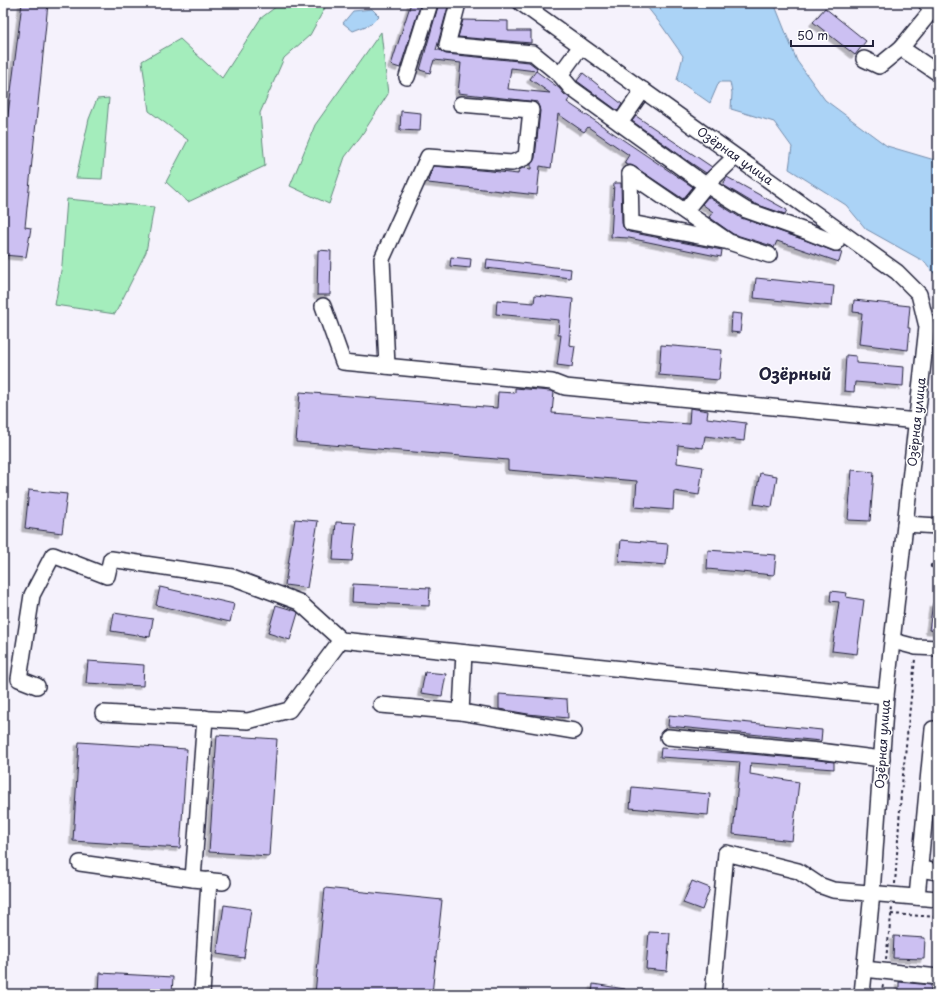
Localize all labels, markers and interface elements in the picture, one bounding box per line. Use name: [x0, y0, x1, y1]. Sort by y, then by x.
scale bar: [791, 22, 873, 48]
text: 50 m: [797, 26, 828, 44]
street label: Озёрная улица: [694, 122, 778, 189]
district label: Озёрный: [759, 361, 831, 385]
street label: Озёрная улица: [902, 376, 930, 467]
street label: Озёрная улица: [870, 698, 894, 789]

